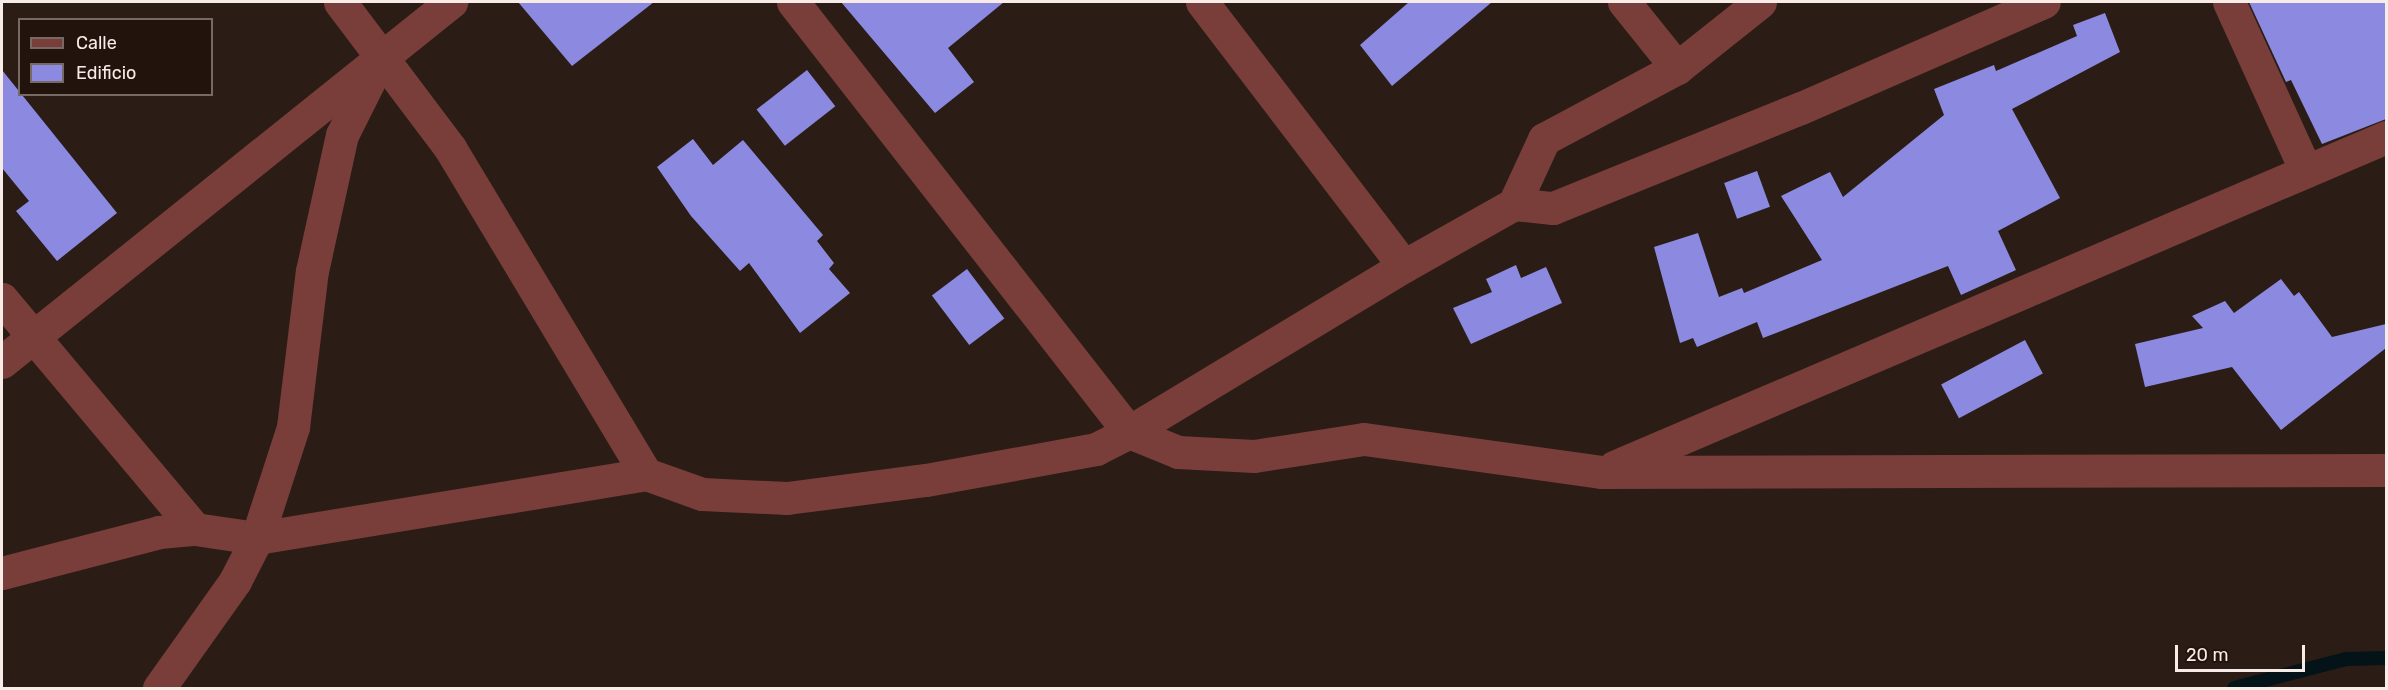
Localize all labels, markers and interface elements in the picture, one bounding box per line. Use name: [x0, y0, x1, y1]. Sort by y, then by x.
legend: [18, 18, 213, 96]
text: Calle: [76, 32, 117, 54]
text: Edificio: [76, 62, 136, 84]
scale bar: [2178, 633, 2308, 671]
text: 20 m: [2186, 644, 2228, 666]

